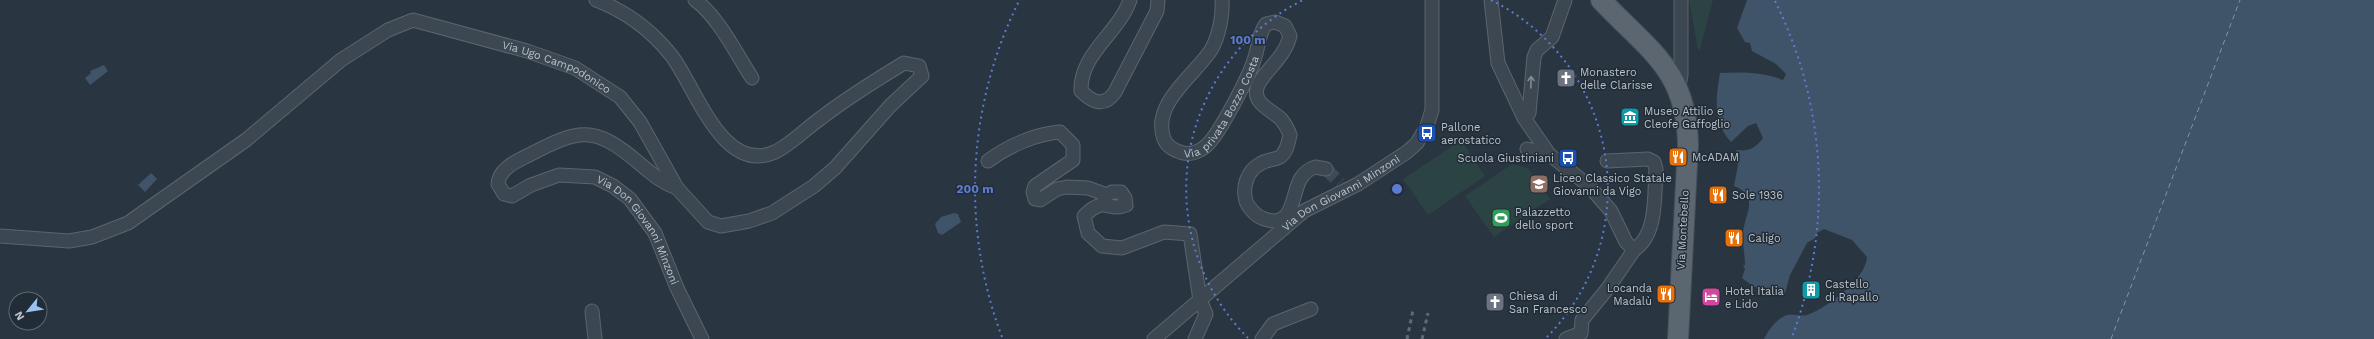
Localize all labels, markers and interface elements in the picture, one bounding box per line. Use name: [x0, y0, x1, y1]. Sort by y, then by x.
text: 100 m: [1230, 33, 1266, 47]
street label: Via Ugo Campodonico: [501, 38, 613, 96]
street label: Via privata Bozzo Costa: [1184, 54, 1261, 160]
place label: Monastero delle Clarisse: [1580, 66, 1653, 92]
church icon: Monastero delle Clarisse: [1555, 67, 1577, 89]
one-way arrow: [1527, 76, 1535, 89]
place label: Museo Attilio e Cleofe Gaffoglio: [1644, 105, 1730, 131]
museum icon: Museo Attilio e Cleofe Gaffoglio: [1619, 106, 1641, 128]
place label: Pallone aerostatico: [1441, 121, 1501, 147]
bus stop icon: Pallone aerostatico: [1416, 122, 1438, 144]
restaurant icon: McADAM: [1667, 146, 1689, 168]
bus stop icon: Scuola Giustiniani: [1557, 147, 1579, 169]
place label: McADAM: [1692, 151, 1739, 164]
street label: Via Don Giovanni Minzoni: [1279, 152, 1402, 234]
place label: Scuola Giustiniani: [1458, 152, 1554, 165]
street label: Via Don Giovanni Minzoni: [595, 172, 681, 287]
place label: Liceo Classico Statale Giovanni da Vigo: [1553, 172, 1672, 198]
school or university icon: Liceo Classico Statale Giovanni da Vigo: [1528, 173, 1550, 195]
text: 200 m: [956, 182, 994, 196]
centre of rings: [1390, 182, 1404, 196]
restaurant icon: Sole 1936: [1707, 184, 1729, 206]
place label: Sole 1936: [1732, 189, 1783, 202]
street label: Via Montebello: [1674, 190, 1692, 270]
place label: Palazzetto dello sport: [1515, 206, 1574, 232]
sports icon: Palazzetto dello sport: [1490, 207, 1512, 229]
restaurant icon: Caligo: [1723, 227, 1745, 249]
place label: Caligo: [1748, 232, 1781, 245]
place label: Castello di Rapallo: [1825, 278, 1879, 304]
building icon: Castello di Rapallo: [1800, 279, 1822, 301]
place label: Locanda Madalù: [1607, 282, 1652, 308]
restaurant icon: Locanda Madalù: [1655, 283, 1677, 305]
place label: Hotel Italia e Lido: [1725, 285, 1784, 311]
hotel icon: Hotel Italia e Lido: [1700, 286, 1722, 308]
place label: Chiesa di San Francesco: [1509, 290, 1587, 316]
north arrow: [8, 291, 48, 331]
church icon: Chiesa di San Francesco: [1484, 291, 1506, 313]
text: N: [12, 309, 27, 323]

